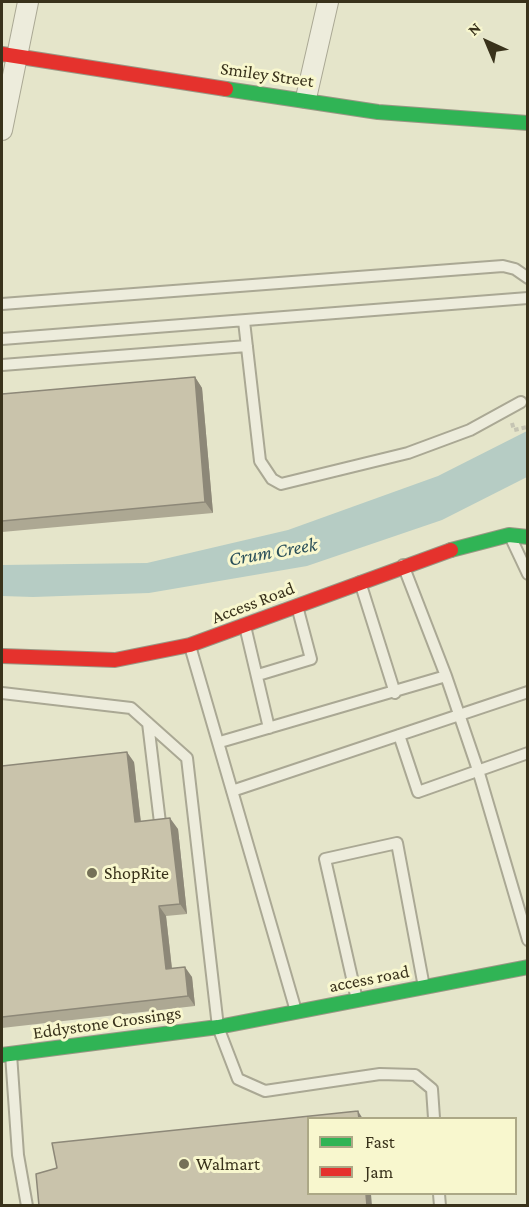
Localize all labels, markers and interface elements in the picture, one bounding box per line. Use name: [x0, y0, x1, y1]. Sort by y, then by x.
north arrow: [457, 12, 517, 72]
text: N: [464, 19, 484, 39]
street label: Smiley Street: [219, 58, 315, 92]
water label: Crum Creek: [227, 532, 319, 572]
street label: Access Road: [209, 577, 297, 629]
place label: ShopRite: [104, 862, 169, 884]
marker: ShopRite: [85, 866, 99, 880]
street label: access road: [327, 961, 411, 997]
street label: Eddystone Crossings: [32, 1002, 182, 1044]
legend: [307, 1117, 517, 1195]
text: Fast: [365, 1132, 395, 1152]
place label: Walmart: [196, 1153, 260, 1175]
marker: Walmart: [177, 1157, 191, 1171]
text: Jam: [365, 1162, 393, 1182]

